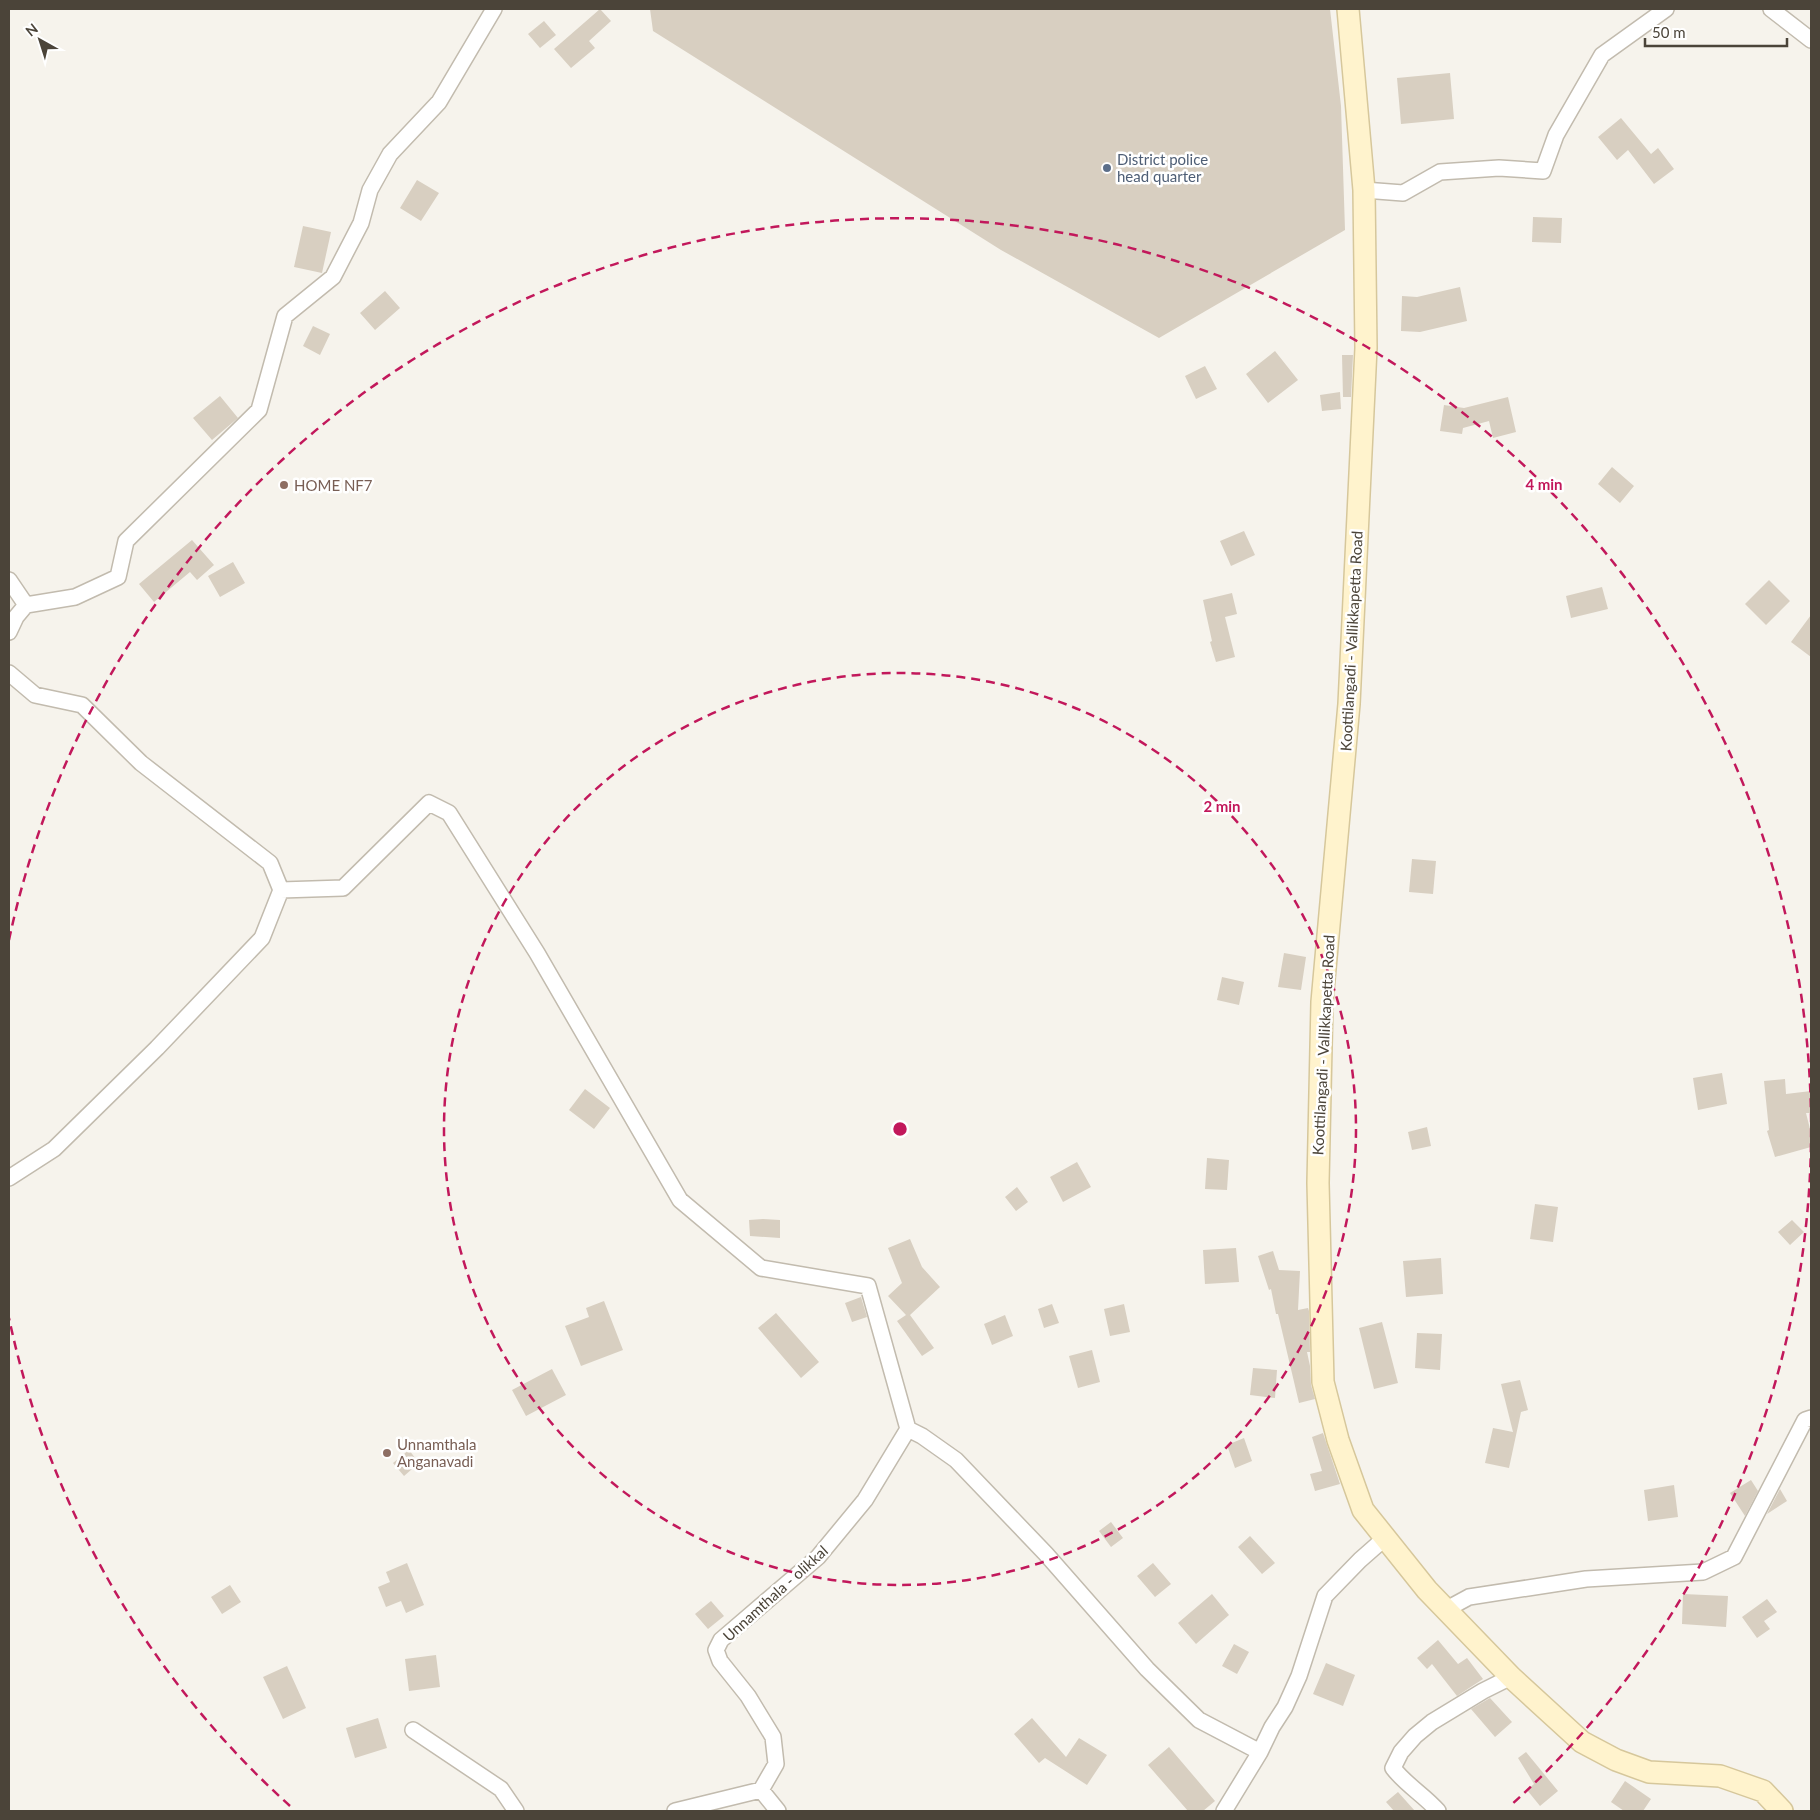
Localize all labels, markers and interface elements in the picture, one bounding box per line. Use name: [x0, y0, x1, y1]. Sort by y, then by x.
north arrow: [15, 15, 65, 65]
scale bar: [1645, 15, 1788, 47]
text: N: [22, 20, 41, 40]
text: 50 m: [1652, 23, 1686, 41]
place label: District police head quarter: [1117, 150, 1208, 185]
marker: District police head quarter: [1101, 162, 1113, 174]
text: 4 min: [1525, 475, 1563, 493]
place label: HOME NF7: [294, 476, 373, 494]
marker: HOME NF7: [278, 479, 290, 491]
street label: Koottilangadi - Vallikkapetta Road: [1336, 530, 1366, 752]
text: 2 min: [1203, 797, 1241, 815]
street label: Koottilangadi - Vallikkapetta Road: [1308, 934, 1338, 1156]
centre of rings: [891, 1120, 909, 1138]
place label: Unnamthala Anganavadi: [397, 1435, 476, 1470]
marker: Unnamthala Anganavadi: [381, 1447, 393, 1459]
street label: Unnamthala - olikkal: [719, 1541, 831, 1645]

